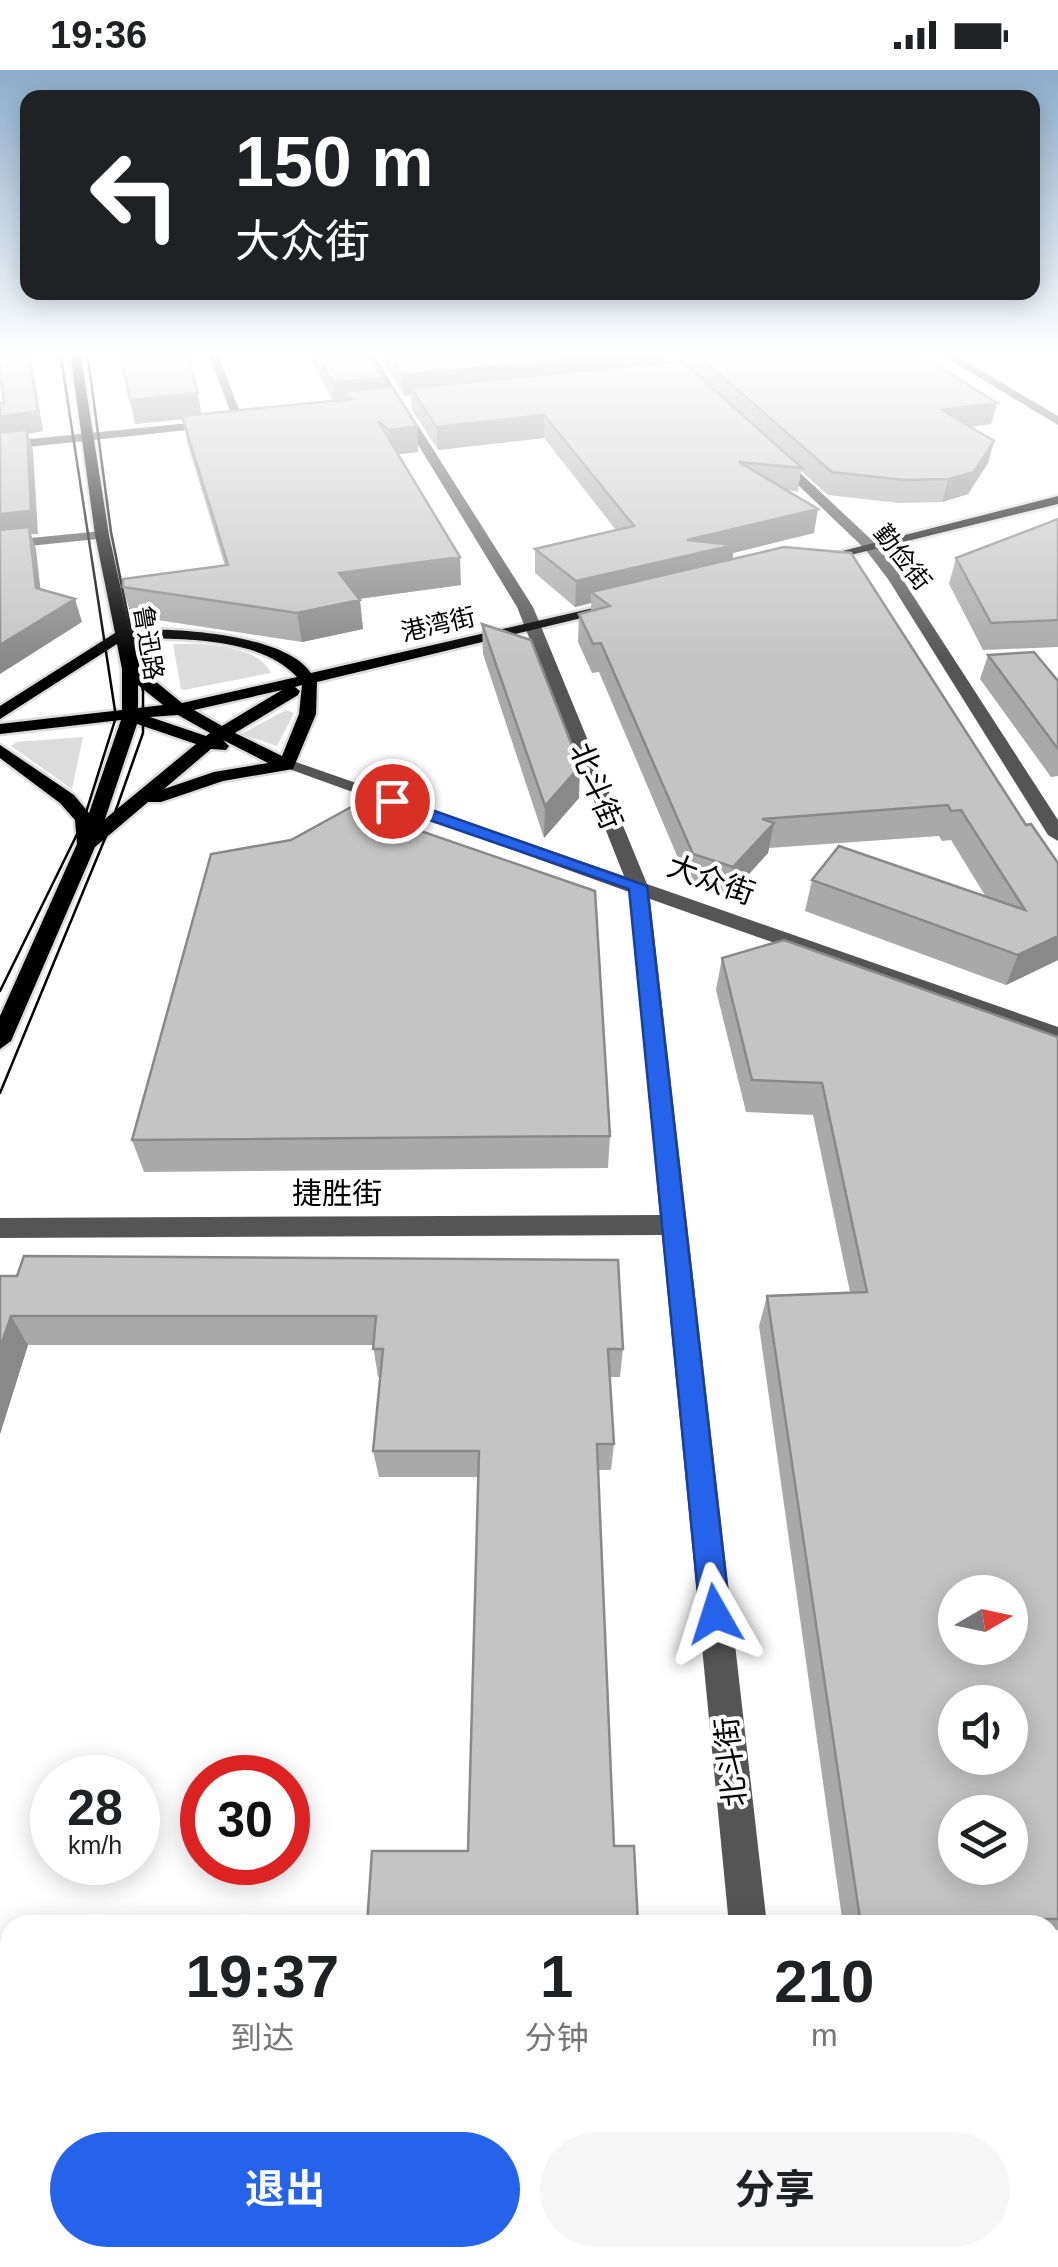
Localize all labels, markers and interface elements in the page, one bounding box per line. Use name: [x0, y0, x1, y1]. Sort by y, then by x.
text: 19:36: [50, 14, 147, 56]
text: 150 m: [235, 123, 433, 201]
icon: left: [70, 130, 200, 260]
text: 大众街: [235, 216, 370, 267]
street label: 勤俭街: [869, 519, 937, 595]
street label: 港湾街: [398, 602, 478, 646]
street label: 鲁迅路: [129, 604, 169, 682]
street label: 北斗街: [564, 738, 629, 834]
pin: [350, 759, 435, 844]
icon: arrive: [365, 774, 420, 829]
street label: 大众街: [663, 849, 759, 910]
street label: 捷胜街: [292, 1177, 382, 1210]
position arrow: [663, 1562, 767, 1666]
north arrow: [938, 1575, 1028, 1665]
map controls: [938, 1575, 1028, 1885]
button: sound: [938, 1685, 1028, 1775]
street label: 北斗街: [709, 1716, 752, 1809]
speed limit sign: 30: [180, 1755, 310, 1885]
text: 28: [67, 1780, 123, 1836]
button: layers: [938, 1795, 1028, 1885]
text: km/h: [68, 1831, 122, 1859]
text: 19:37: [186, 1943, 339, 2010]
text: 1: [540, 1943, 573, 2010]
text: 210: [774, 1948, 874, 2015]
text: m: [811, 2017, 838, 2053]
text: 到达: [230, 2020, 294, 2056]
text: 分钟: [525, 2020, 589, 2056]
button: 退出: [50, 2132, 520, 2247]
button: 分享: [540, 2132, 1010, 2247]

